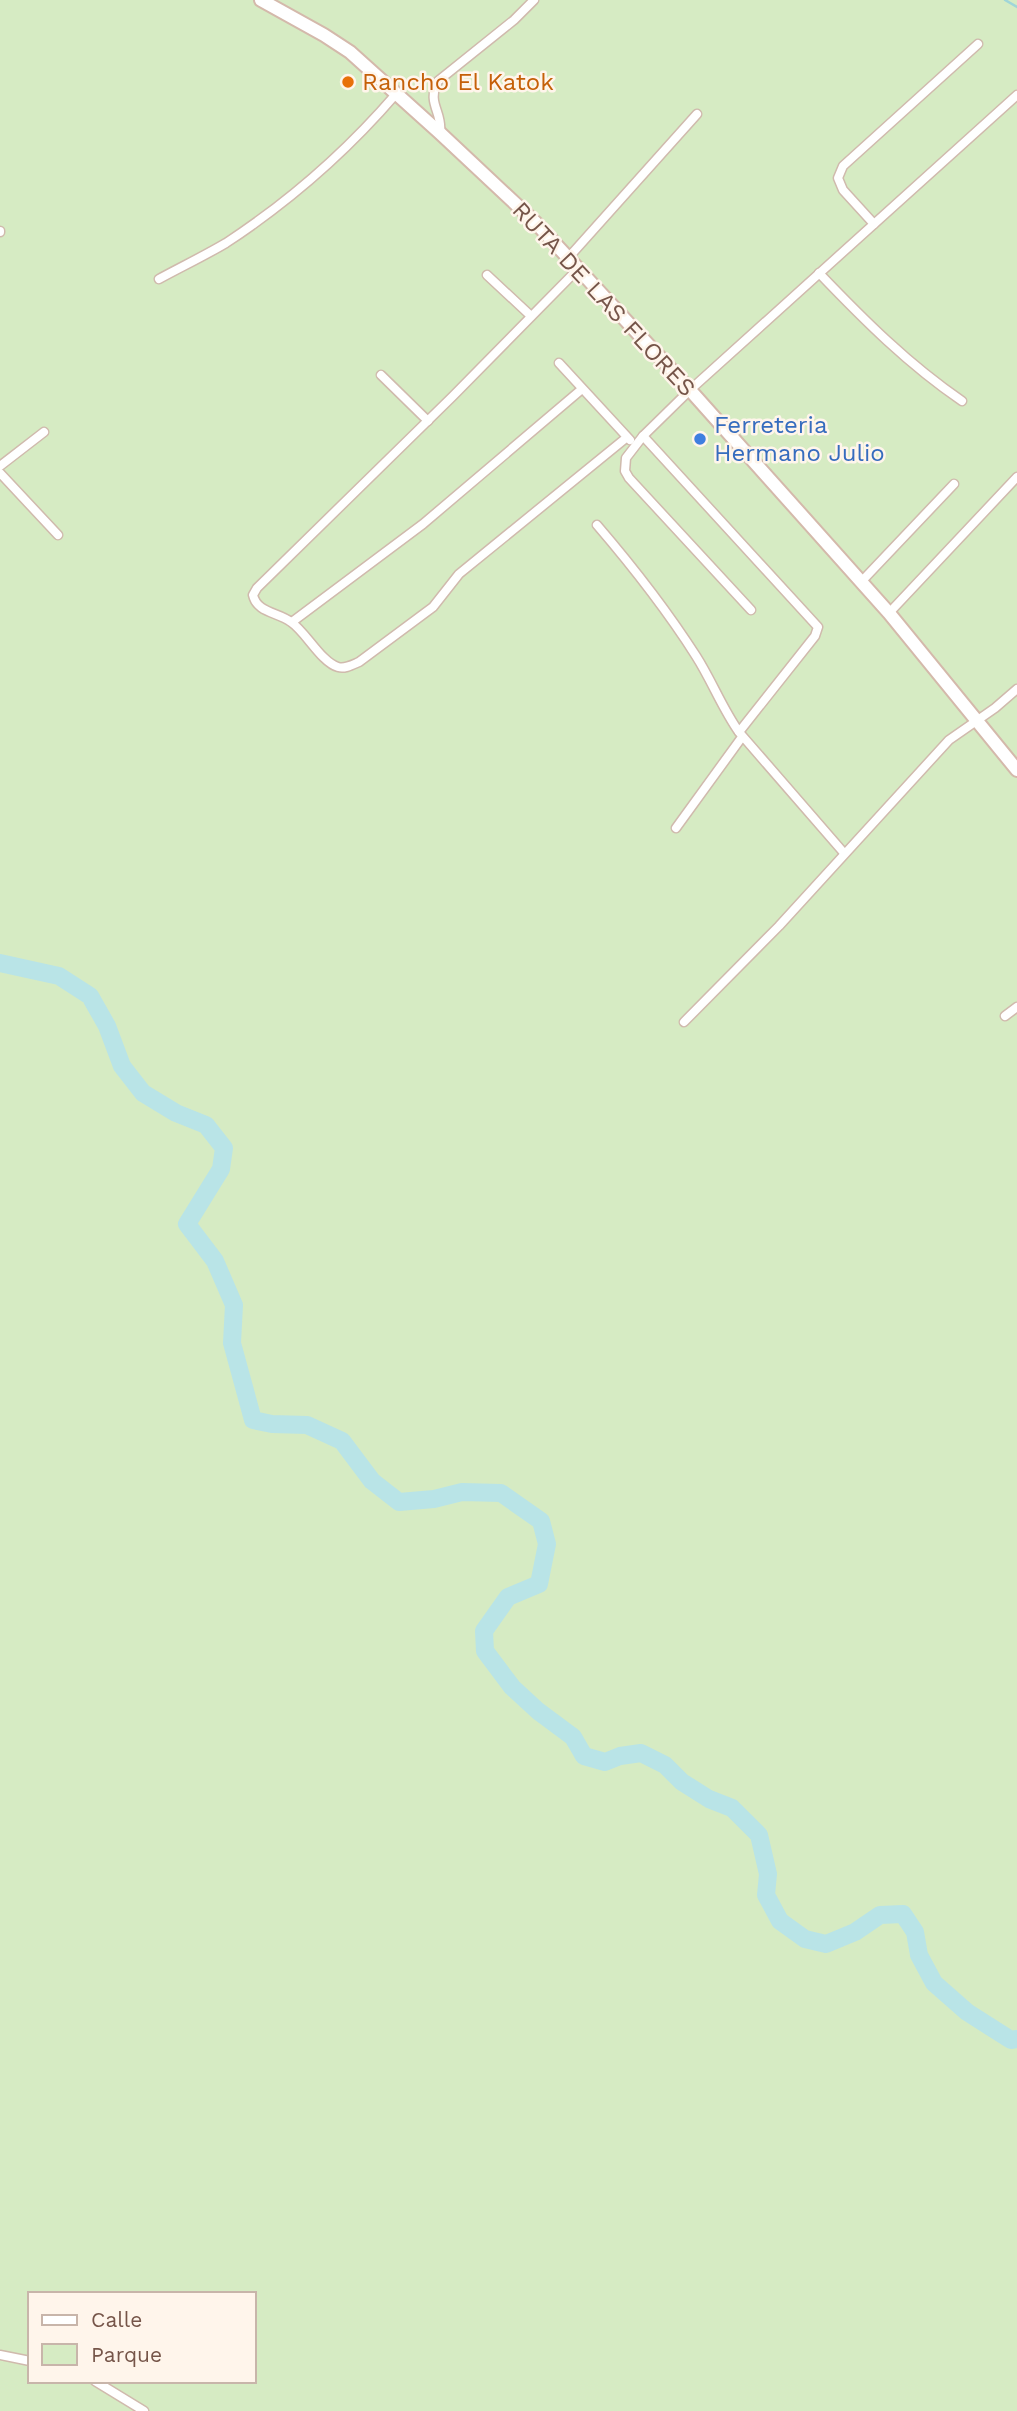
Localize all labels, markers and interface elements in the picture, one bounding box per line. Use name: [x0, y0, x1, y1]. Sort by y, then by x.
place label: Rancho El Katok: [362, 68, 554, 96]
marker: Rancho El Katok: [340, 74, 356, 90]
street label: RUTA DE LAS FLORES: [507, 196, 701, 402]
place label: Ferreteria Hermano Julio: [714, 411, 885, 467]
marker: Ferreteria Hermano Julio: [692, 431, 708, 447]
legend: [28, 2292, 256, 2383]
text: Calle: [91, 2307, 142, 2332]
text: Parque: [91, 2342, 162, 2367]

